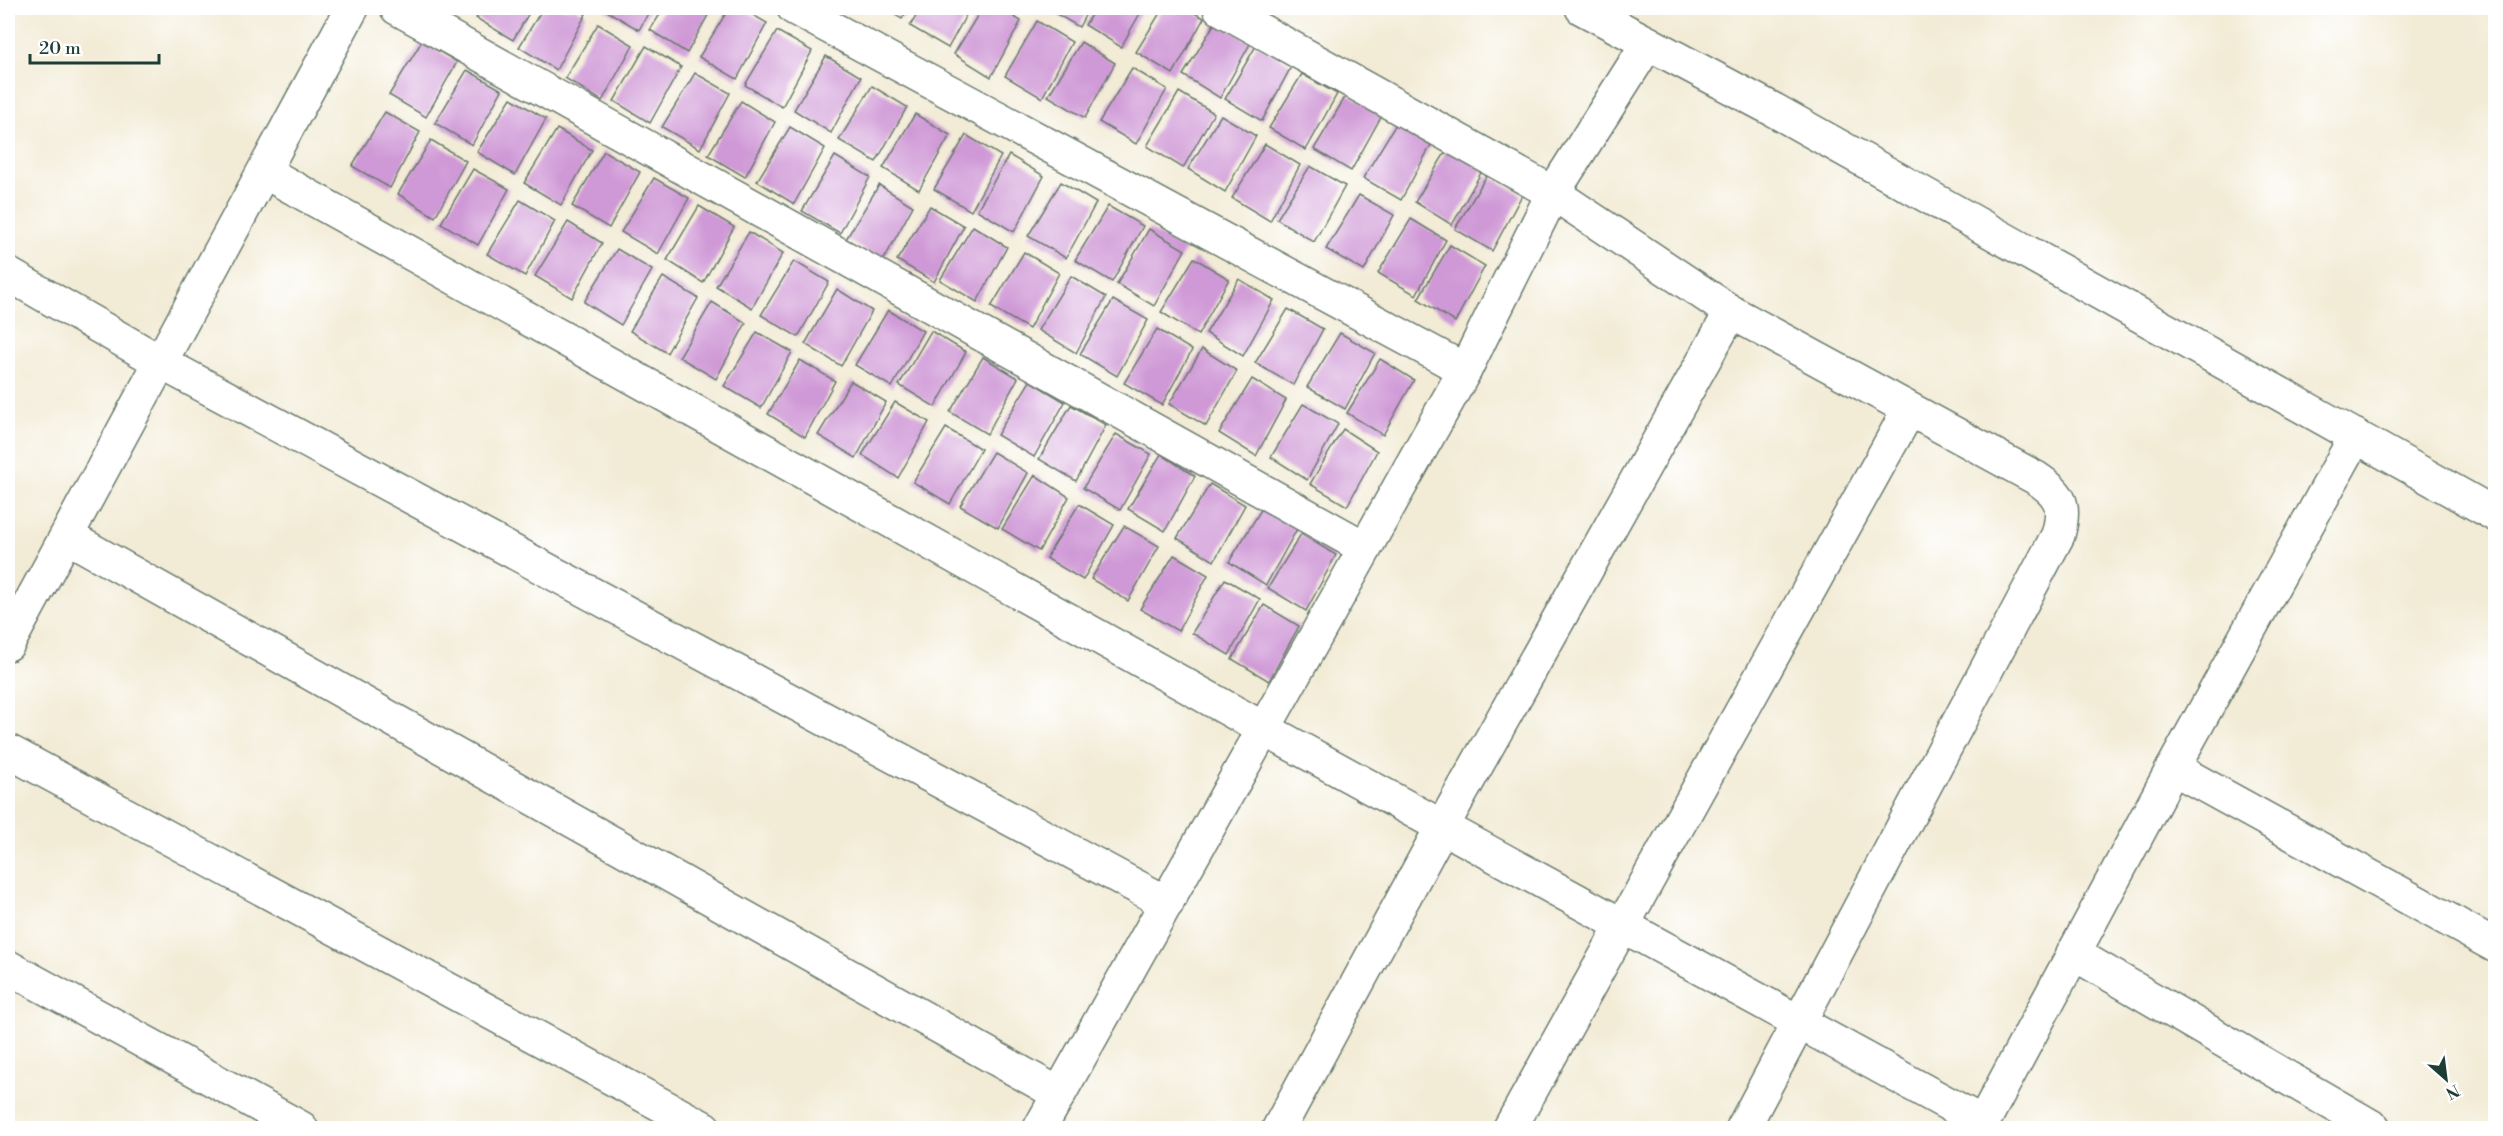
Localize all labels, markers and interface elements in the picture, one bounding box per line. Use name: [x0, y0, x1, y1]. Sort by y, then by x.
scale bar: [30, 27, 159, 65]
text: 20 m: [39, 37, 81, 60]
north arrow: [2416, 1049, 2476, 1109]
text: N: [2442, 1080, 2463, 1103]

